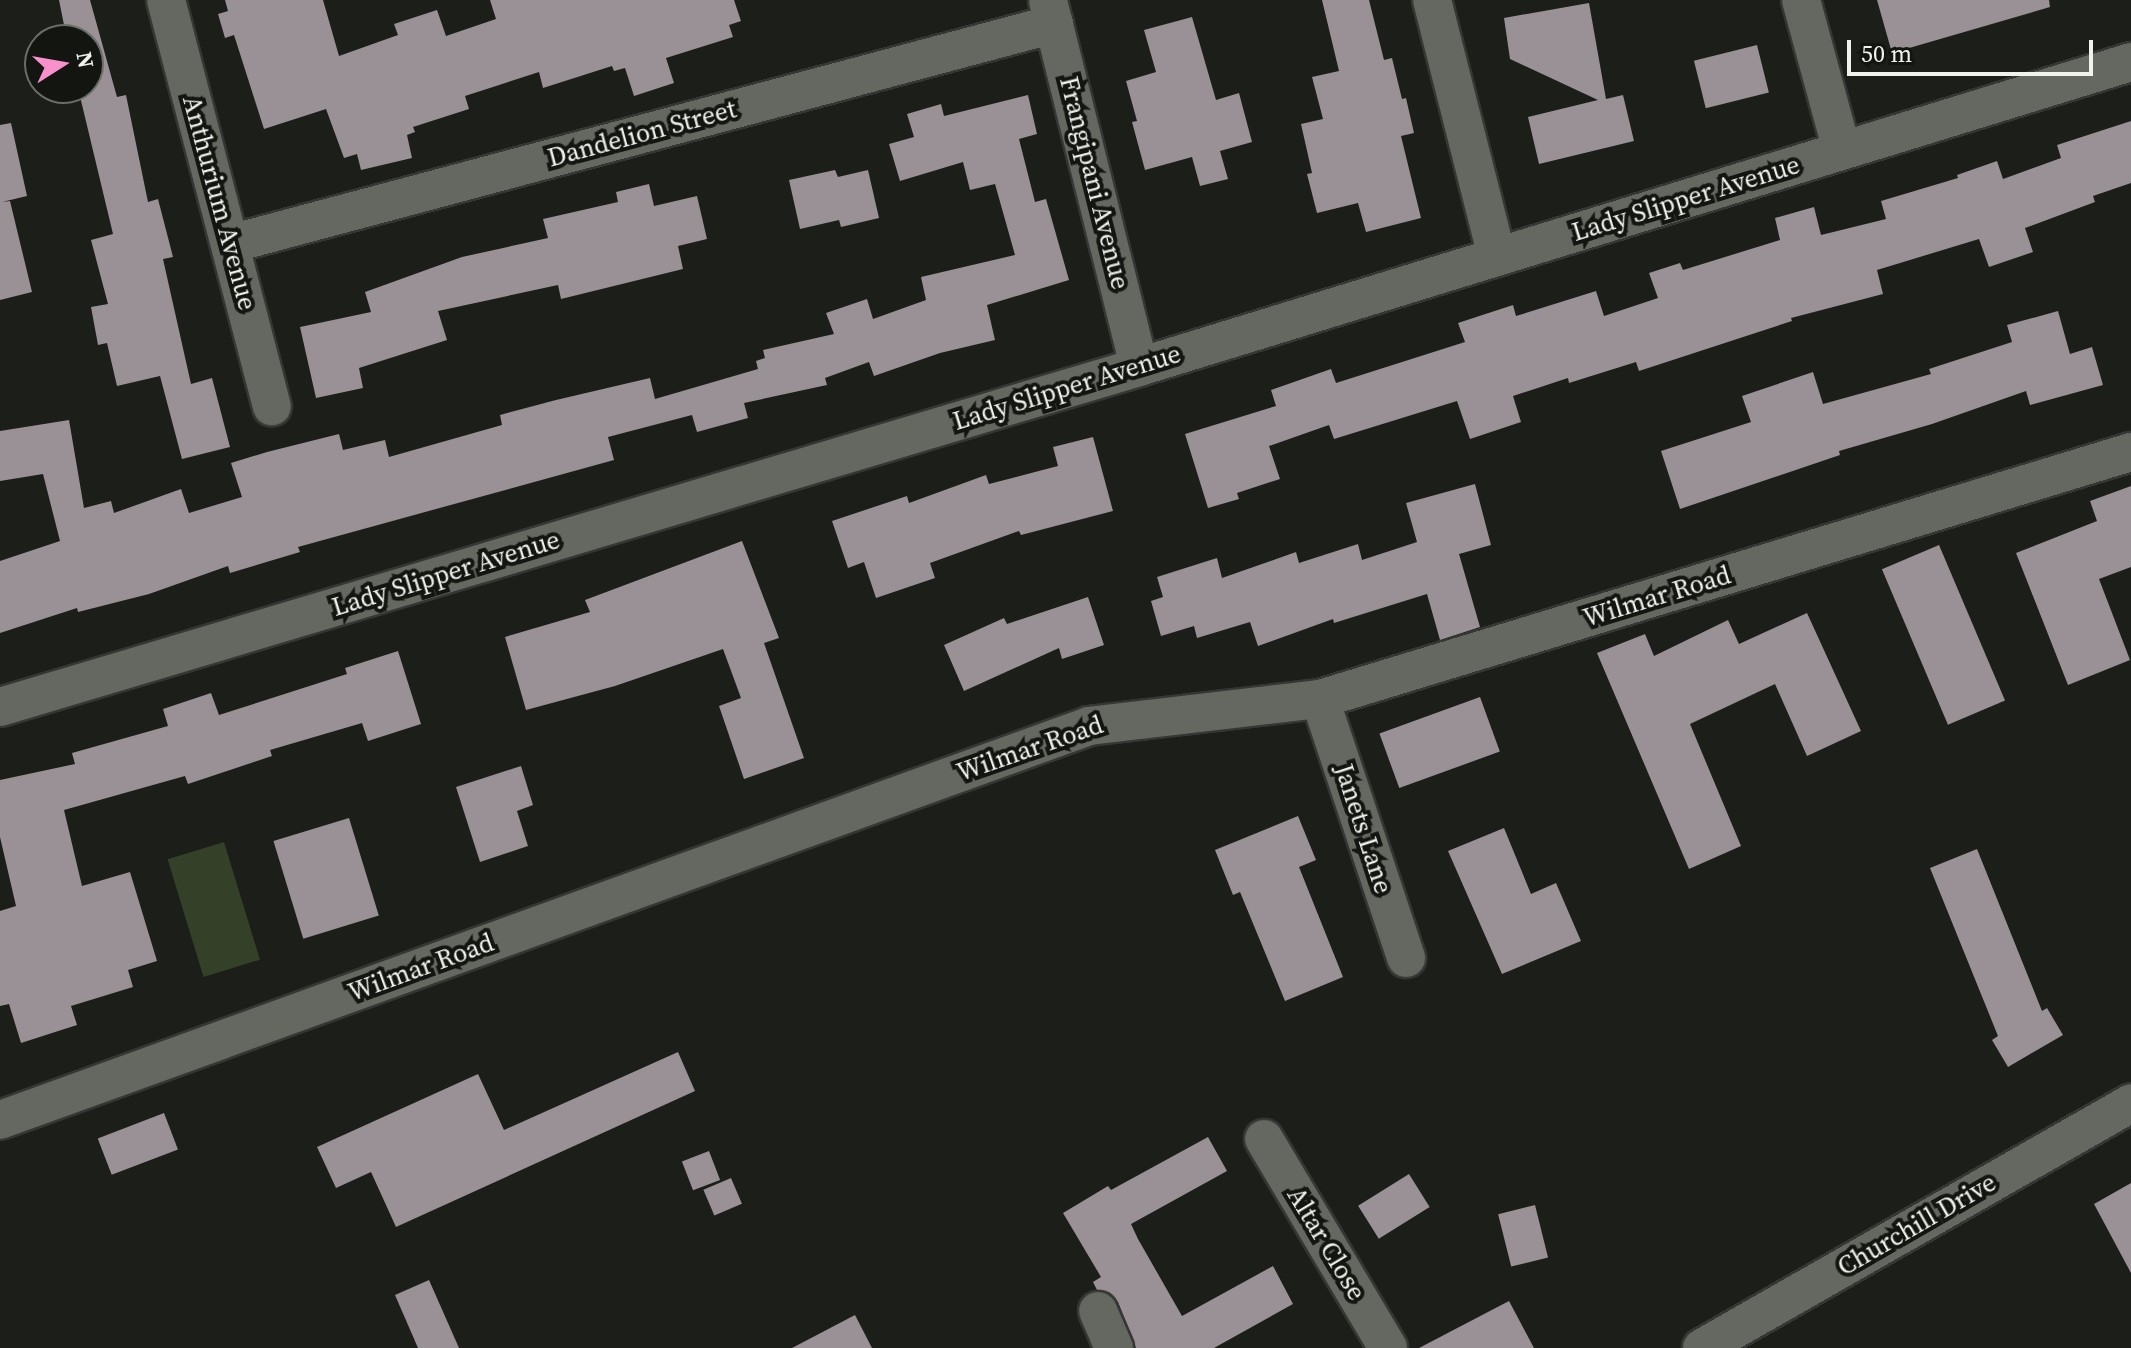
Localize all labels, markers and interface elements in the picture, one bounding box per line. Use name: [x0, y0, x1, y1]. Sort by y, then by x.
north arrow: [24, 24, 104, 104]
scale bar: [1851, 24, 2097, 74]
text: 50 m: [1861, 37, 1912, 70]
text: N: [69, 49, 102, 71]
street label: Frangipani Avenue: [1052, 73, 1136, 293]
street label: Anthurium Avenue: [175, 92, 263, 314]
street label: Dandelion Street: [544, 94, 740, 174]
street label: Lady Slipper Avenue: [1568, 149, 1804, 249]
street label: Lady Slipper Avenue: [949, 338, 1185, 438]
street label: Lady Slipper Avenue: [328, 524, 564, 624]
street label: Wilmar Road: [1580, 560, 1734, 634]
street label: Wilmar Road: [953, 709, 1107, 789]
street label: Janets Lane: [1327, 760, 1399, 898]
street label: Wilmar Road: [344, 927, 498, 1009]
street label: Churchill Drive: [1832, 1167, 2002, 1283]
street label: Altar Close: [1280, 1182, 1372, 1306]

